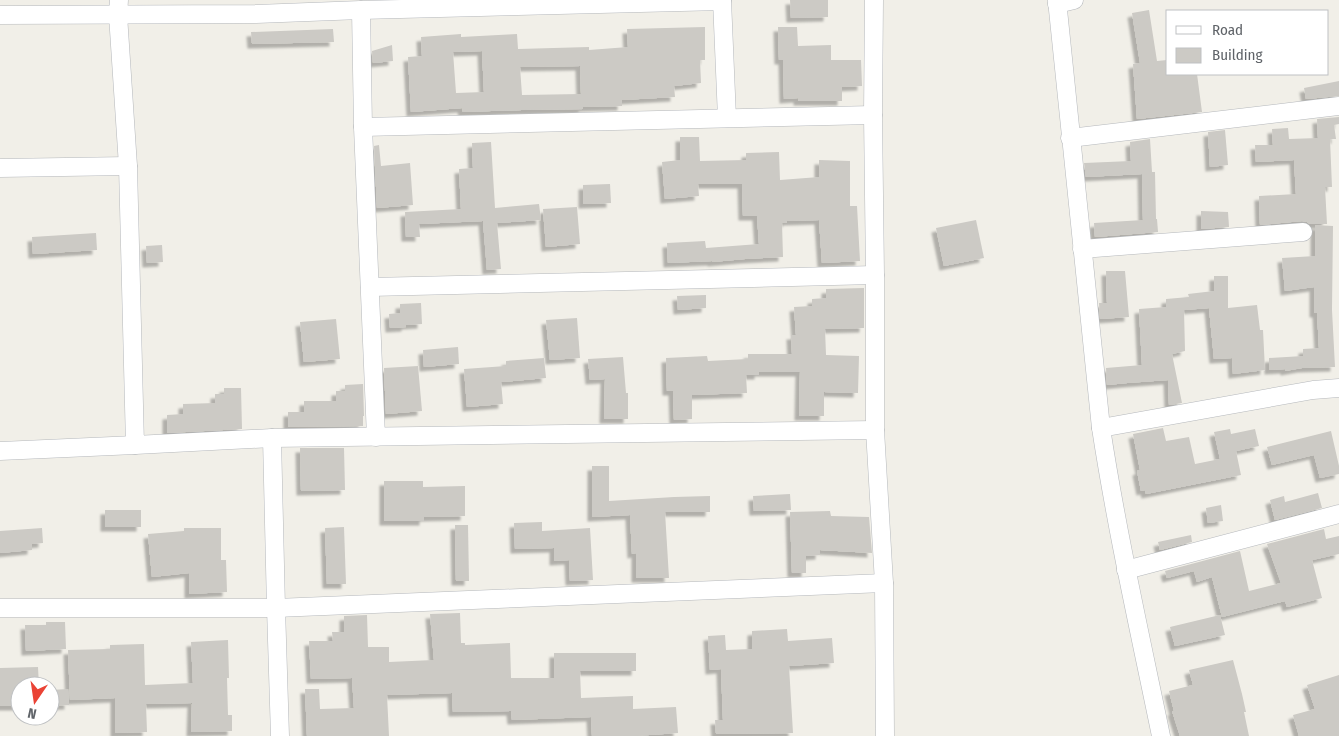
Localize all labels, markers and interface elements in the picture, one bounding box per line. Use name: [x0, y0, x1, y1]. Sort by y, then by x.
legend: [1166, 10, 1329, 75]
text: Road: [1212, 21, 1243, 39]
text: Building: [1212, 46, 1263, 64]
north arrow: [10, 676, 60, 726]
text: N: [26, 704, 38, 722]

